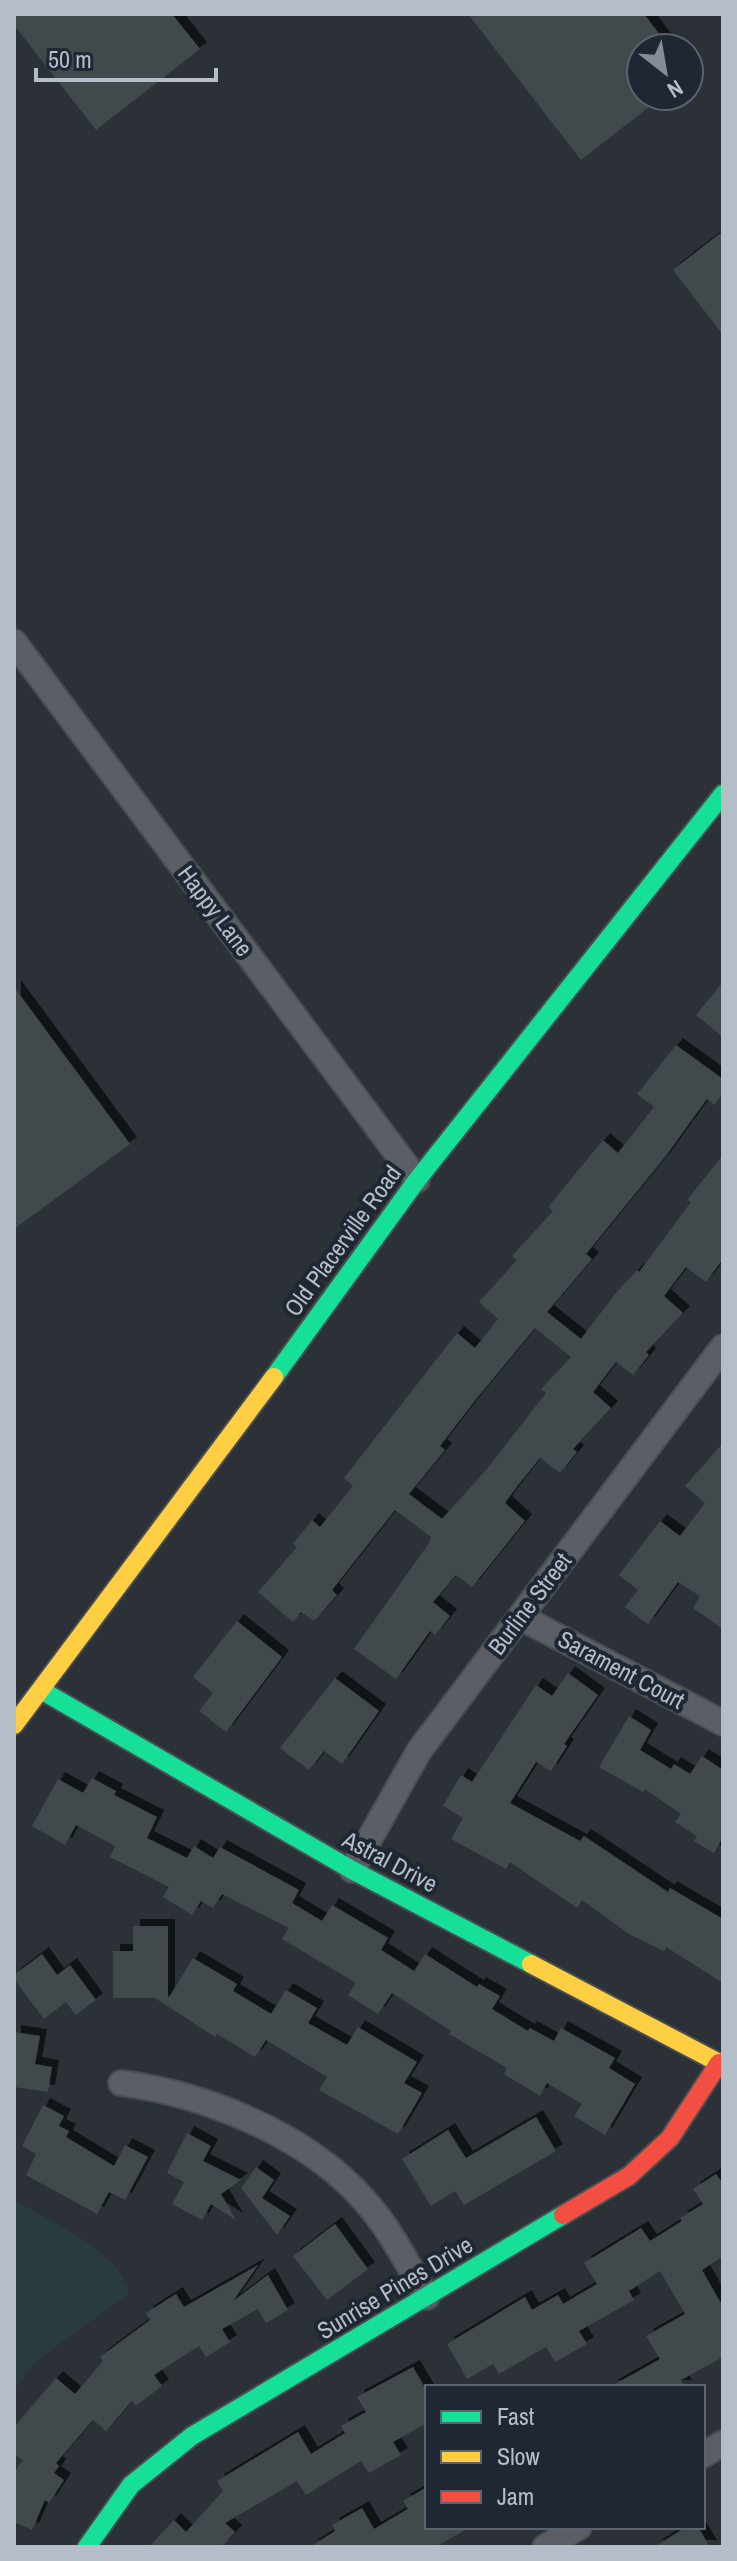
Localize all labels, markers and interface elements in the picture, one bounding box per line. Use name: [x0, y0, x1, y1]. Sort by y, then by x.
scale bar: [36, 32, 216, 82]
north arrow: [625, 32, 705, 112]
text: 50 m: [48, 43, 92, 75]
text: N: [662, 73, 689, 105]
street label: Happy Lane: [171, 858, 261, 962]
street label: Old Placerville Road: [277, 1158, 408, 1322]
street label: Burline Street: [480, 1545, 579, 1661]
street label: Sarament Court: [553, 1622, 691, 1716]
street label: Astral Drive: [337, 1822, 443, 1899]
street label: Sunrise Pines Drive: [311, 2228, 478, 2346]
legend: [425, 2385, 705, 2529]
text: Fast: [497, 2400, 535, 2432]
text: Slow: [497, 2440, 540, 2472]
text: Jam: [497, 2480, 534, 2512]

